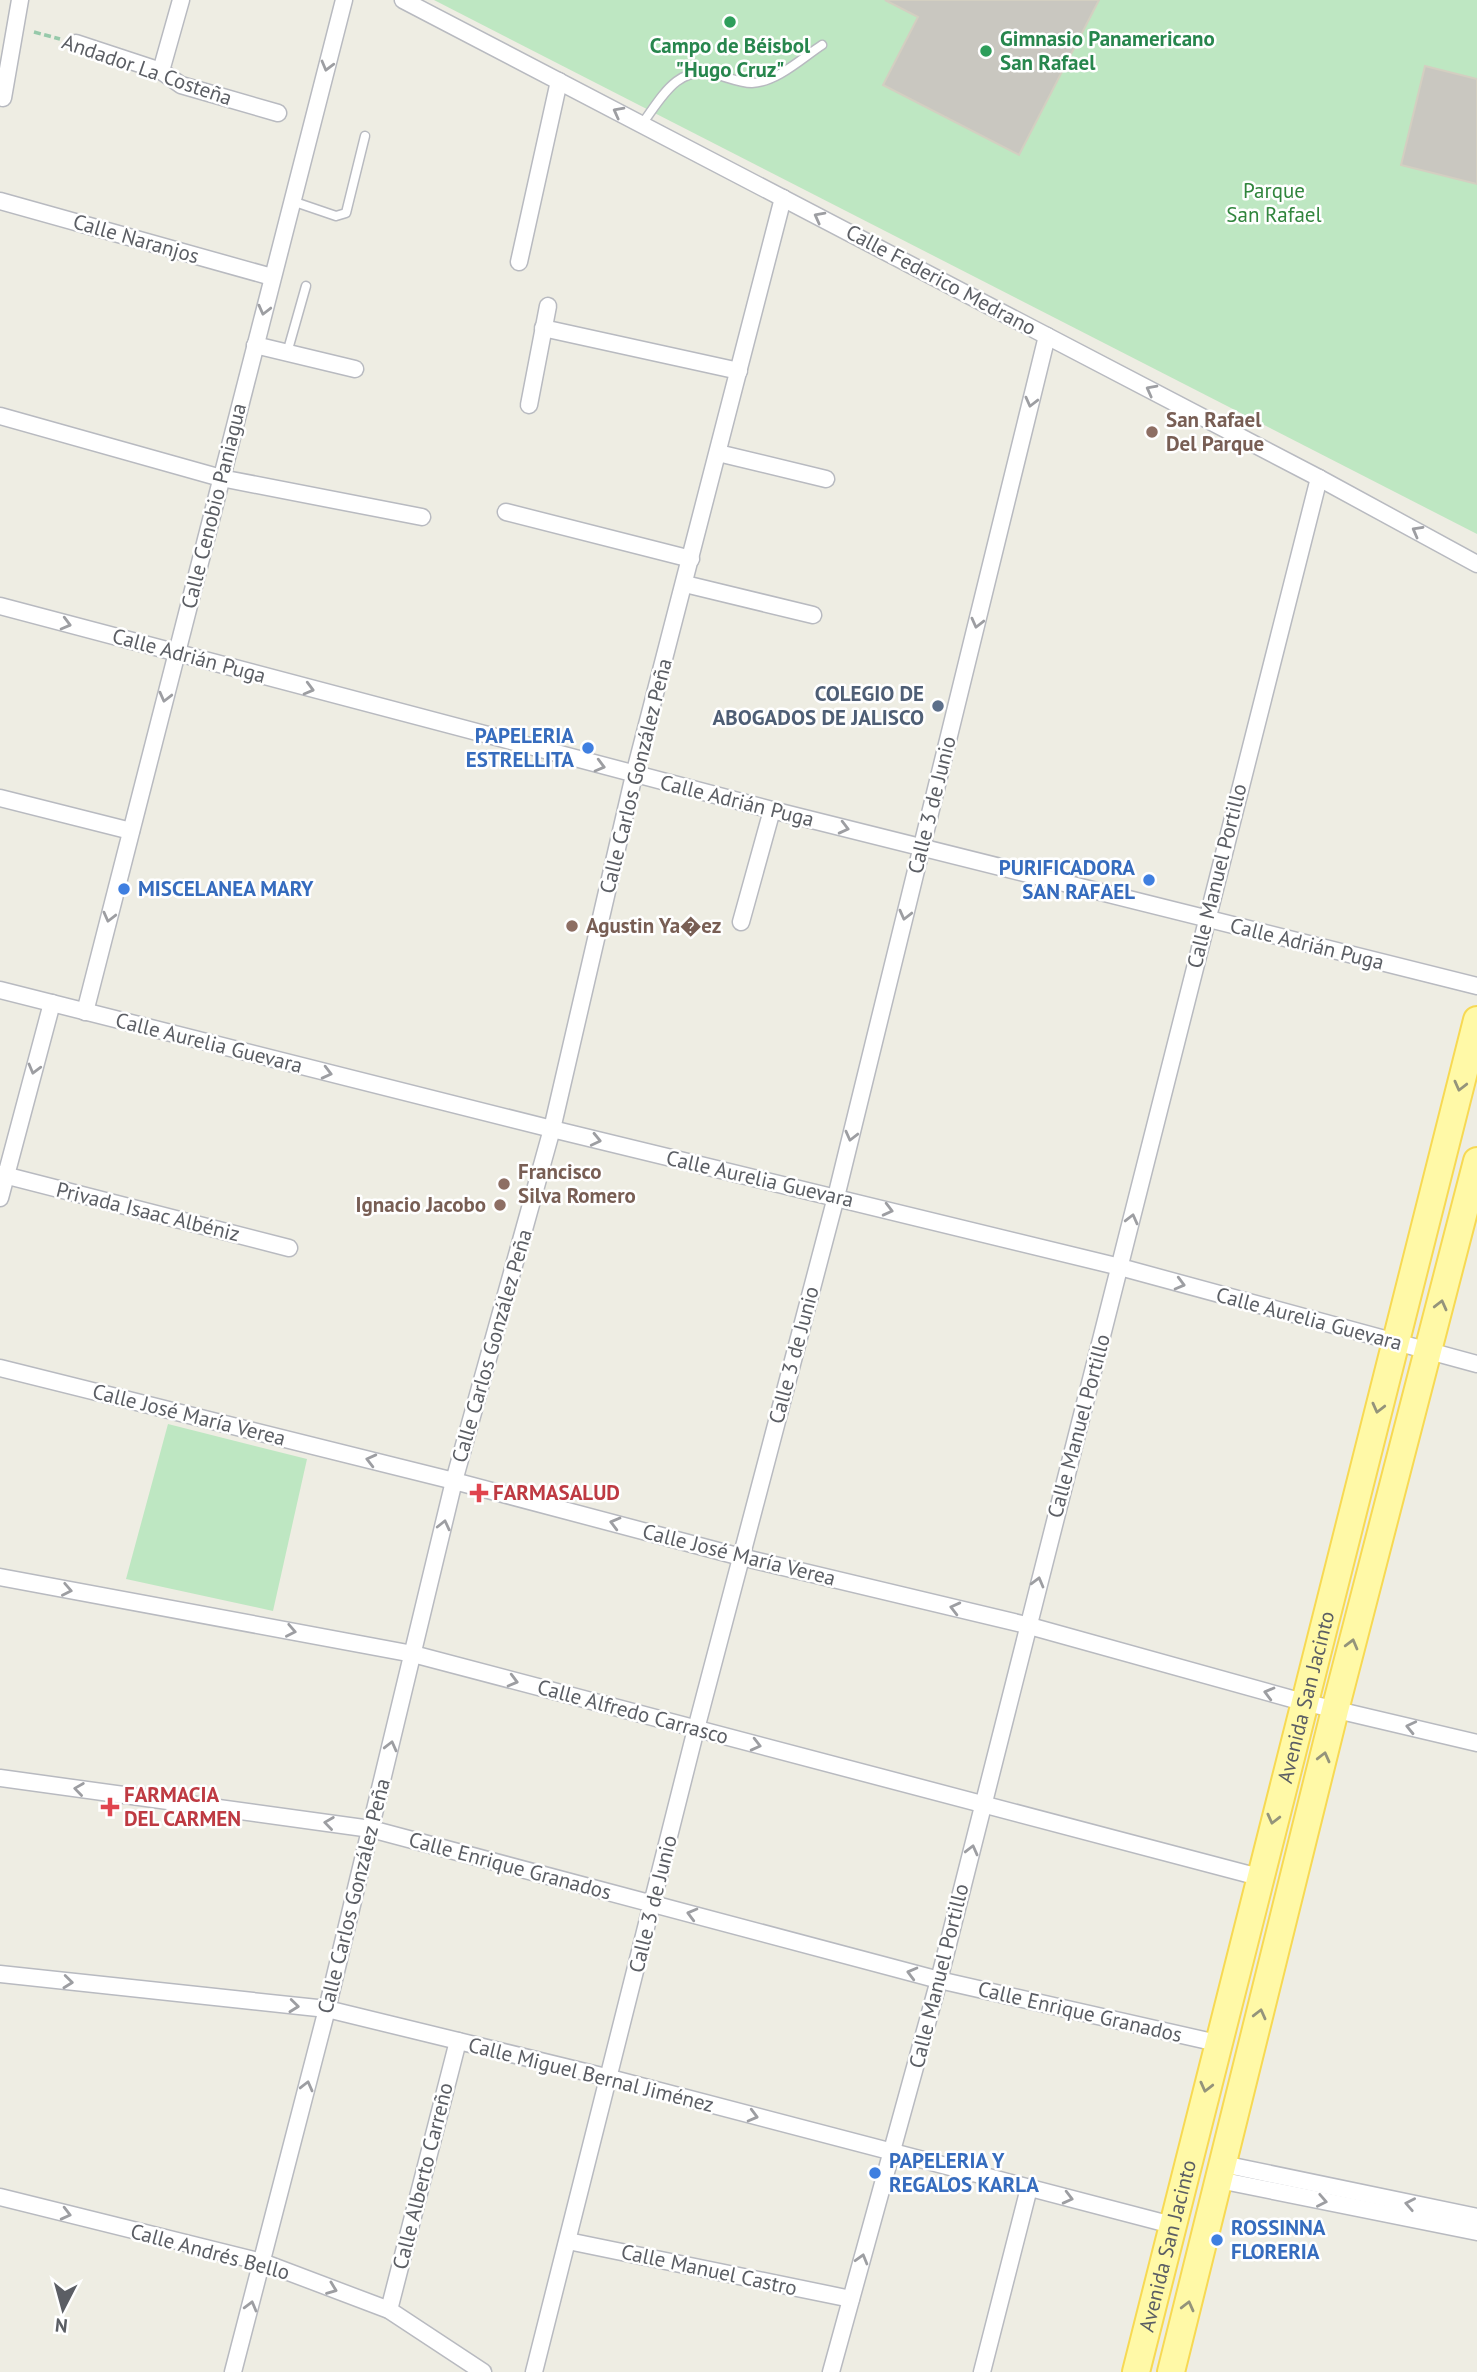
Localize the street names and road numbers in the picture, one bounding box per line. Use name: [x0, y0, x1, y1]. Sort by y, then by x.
street label: Andador La Costeña: [59, 28, 236, 111]
street label: Calle Naranjos: [70, 208, 202, 269]
street label: Calle Federico Medrano: [841, 218, 1041, 341]
street label: Calle Cenobio Paniagua: [175, 400, 252, 612]
street label: Calle Adrián Puga: [109, 622, 269, 689]
street label: Calle Carlos González Peña: [593, 655, 678, 896]
street label: Calle 3 de Junio: [901, 733, 962, 877]
street label: Calle Adrián Puga: [657, 768, 817, 833]
street label: Calle Manuel Portillo: [1181, 781, 1252, 971]
street label: Calle Adrián Puga: [1227, 911, 1387, 976]
street label: Calle Aurelia Guevara: [113, 1006, 305, 1079]
street label: Calle Aurelia Guevara: [664, 1144, 856, 1213]
street label: Privada Isaac Albéniz: [54, 1176, 243, 1247]
street label: Calle Carlos González Peña: [445, 1226, 538, 1466]
street label: Calle Aurelia Guevara: [1213, 1281, 1405, 1356]
street label: Calle 3 de Junio: [762, 1283, 825, 1426]
street label: Calle Manuel Portillo: [1041, 1331, 1116, 1521]
street label: Calle José María Verea: [90, 1377, 288, 1452]
street label: Calle José María Verea: [640, 1517, 838, 1592]
street label: Avenida San Jacinto: [1271, 1608, 1340, 1786]
street label: Calle Alfredo Carrasco: [535, 1673, 732, 1750]
street label: Calle Carlos González Peña: [311, 1775, 396, 2016]
street label: Calle Enrique Granados: [406, 1825, 614, 1906]
street label: Calle 3 de Junio: [622, 1832, 683, 1976]
street label: Calle Manuel Portillo: [903, 1881, 974, 2071]
street label: Calle Enrique Granados: [975, 1975, 1185, 2048]
street label: Calle Miguel Bernal Jiménez: [465, 2031, 717, 2118]
street label: Calle Alberto Carreño: [386, 2080, 459, 2272]
street label: Avenida San Jacinto: [1133, 2157, 1202, 2335]
street label: Calle Andrés Bello: [128, 2217, 293, 2286]
street label: Calle Manuel Castro: [619, 2238, 800, 2301]

